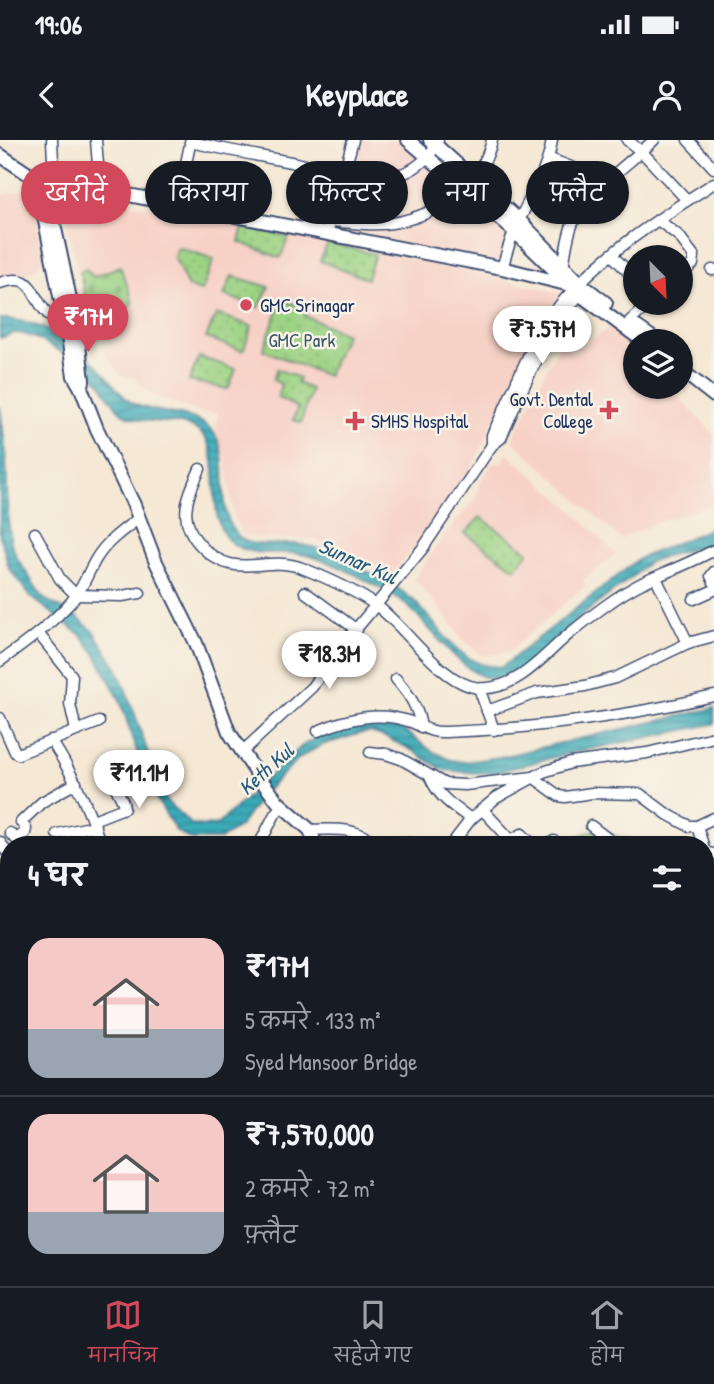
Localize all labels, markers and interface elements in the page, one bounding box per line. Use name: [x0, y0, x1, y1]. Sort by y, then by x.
text: 19:06: [35, 7, 82, 42]
text: Keyplace: [306, 73, 408, 116]
icon: back: [28, 76, 66, 114]
icon: person: [648, 76, 686, 114]
chip: खरीदें: [21, 161, 131, 224]
chip: किराया: [145, 161, 272, 224]
chip: फ़िल्टर: [286, 161, 408, 224]
chip: नया: [422, 161, 512, 224]
chip: फ़्लैट: [526, 161, 629, 224]
north arrow: [623, 245, 693, 315]
map controls: [623, 245, 693, 399]
place label: GMC Srinagar: [260, 292, 355, 318]
pin: ₹17M: [47, 294, 129, 354]
marker: GMC Srinagar: [238, 297, 254, 313]
text: ₹17M: [63, 301, 113, 332]
pin: ₹7.57M: [485, 306, 599, 366]
text: ₹7.57M: [509, 313, 575, 344]
park label: GMC Park: [269, 327, 336, 353]
button: layers: [623, 329, 693, 399]
place label: Govt. Dental College: [509, 386, 594, 434]
marker: Govt. Dental College: [599, 400, 619, 420]
place label: SMHS Hospital: [371, 408, 469, 434]
marker: SMHS Hospital: [345, 411, 365, 431]
water label: Sunnar Kul: [314, 531, 403, 592]
pin: ₹18.3M: [272, 631, 386, 691]
text: ₹18.3M: [298, 638, 361, 669]
water label: Keth Kul: [232, 735, 301, 802]
pin: ₹11.1M: [82, 750, 196, 810]
text: ₹11.1M: [109, 757, 169, 788]
text: 4 घर: [28, 855, 86, 895]
icon: filters: [648, 859, 686, 897]
text: ₹17M: [245, 946, 309, 986]
icon: home: [84, 966, 168, 1050]
text: 5 कमरे · 133 m²: [245, 1005, 381, 1036]
text: Syed Mansoor Bridge: [245, 1046, 417, 1077]
text: ₹7,570,000: [245, 1114, 374, 1154]
icon: home: [84, 1142, 168, 1226]
text: 2 कमरे · 72 m²: [245, 1173, 375, 1204]
text: फ़्लैट: [245, 1219, 297, 1250]
tab: मानचित्र: [88, 1296, 158, 1376]
tab: सहेजे गए: [334, 1296, 412, 1376]
tab: होम: [588, 1296, 626, 1376]

